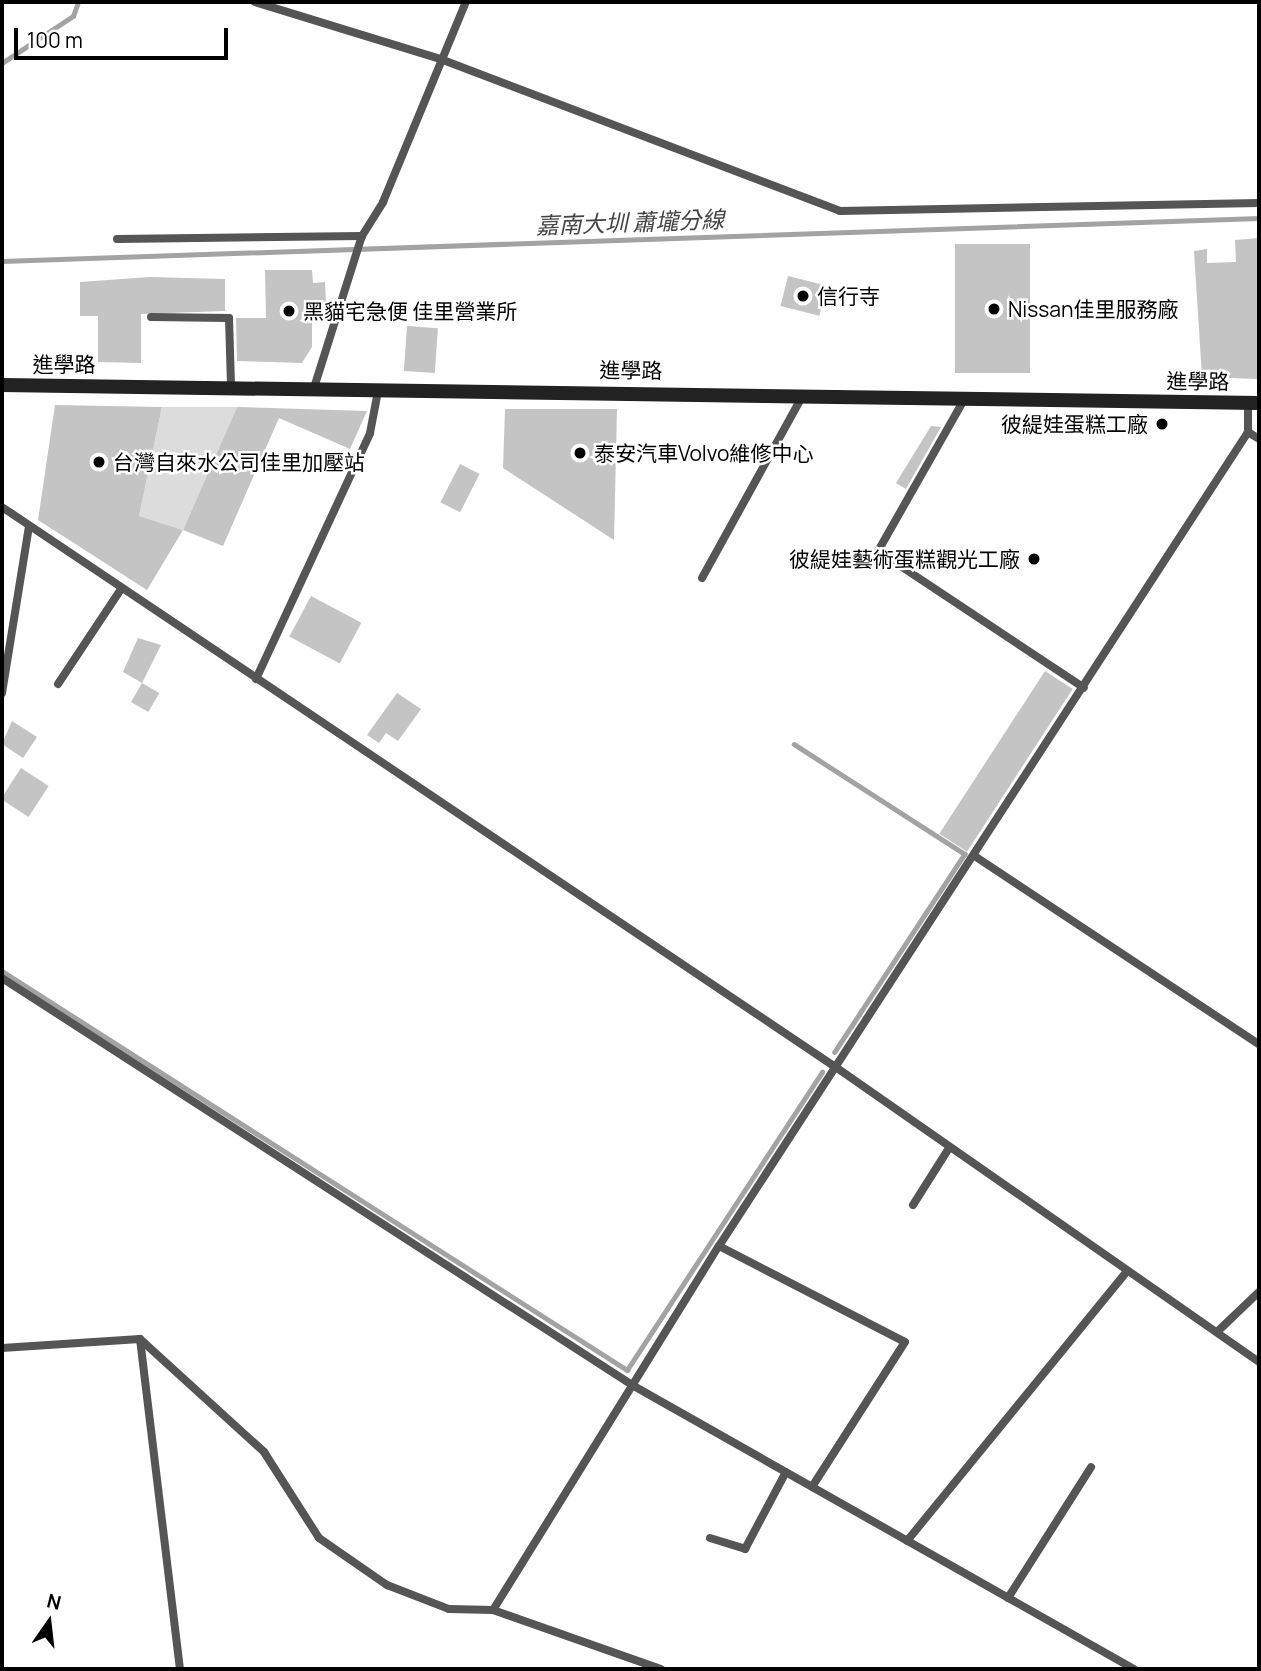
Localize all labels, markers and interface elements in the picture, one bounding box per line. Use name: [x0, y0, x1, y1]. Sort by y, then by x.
scale bar: [18, 14, 231, 58]
text: 100 m: [27, 26, 83, 54]
water label: 嘉南大圳 蕭壠分線: [535, 205, 725, 239]
place label: 信行寺: [817, 283, 880, 309]
marker: 信行寺: [795, 288, 811, 304]
place label: Nissan佳里服務廠: [1008, 296, 1178, 322]
place label: 黑貓宅急便 佳里營業所: [303, 298, 517, 324]
marker: Nissan佳里服務廠: [986, 301, 1002, 317]
marker: 黑貓宅急便 佳里營業所: [281, 303, 297, 319]
street label: 進學路: [33, 351, 95, 377]
street label: 進學路: [599, 357, 663, 383]
street label: 進學路: [1166, 368, 1230, 394]
place label: 彼緹娃蛋糕工廠: [1001, 411, 1148, 437]
marker: 彼緹娃蛋糕工廠: [1154, 416, 1170, 432]
place label: 泰安汽車Volvo維修中心: [594, 440, 813, 466]
marker: 泰安汽車Volvo維修中心: [572, 445, 588, 461]
place label: 台灣自來水公司佳里加壓站: [113, 449, 365, 475]
marker: 台灣自來水公司佳里加壓站: [91, 454, 107, 470]
place label: 彼緹娃藝術蛋糕觀光工廠: [789, 546, 1020, 572]
marker: 彼緹娃藝術蛋糕觀光工廠: [1026, 551, 1042, 567]
north arrow: [14, 1587, 84, 1657]
text: N: [44, 1587, 64, 1616]

